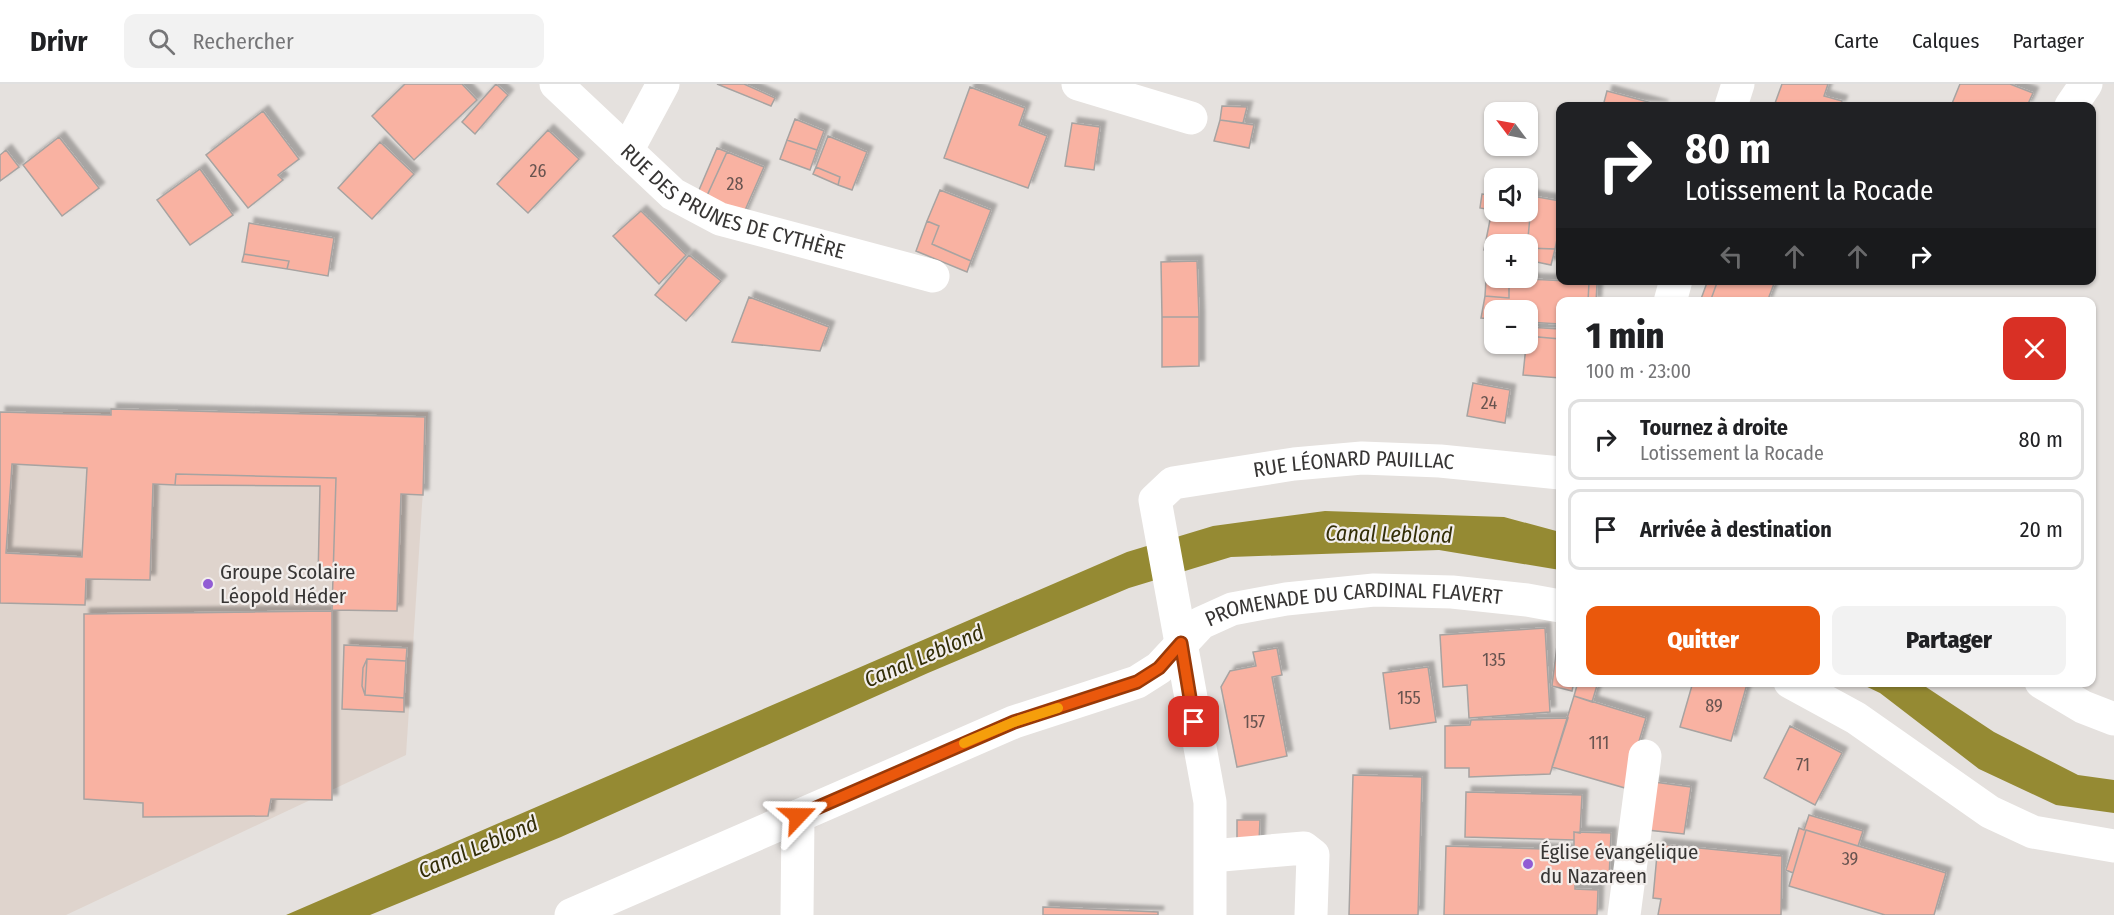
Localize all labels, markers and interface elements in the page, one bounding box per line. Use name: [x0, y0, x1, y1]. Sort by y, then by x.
search box: [124, 14, 544, 68]
text: Drivr: [30, 25, 88, 58]
icon: search: [145, 25, 178, 58]
text: Rechercher: [193, 28, 294, 55]
text: Carte: [1834, 28, 1879, 54]
text: Calques: [1912, 28, 1979, 54]
text: Partager: [2012, 28, 2084, 54]
north arrow: [1484, 102, 1538, 156]
map controls: [1484, 102, 1538, 354]
text: 80 m: [1685, 124, 1771, 174]
icon: right: [1586, 126, 1664, 204]
street label: RUE DES PRUNES DE CYTHÈRE: [615, 138, 848, 265]
house number: 26: [530, 160, 547, 182]
button: sound: [1484, 168, 1538, 222]
house number: 28: [727, 173, 743, 195]
text: Lotissement la Rocade: [1685, 175, 1933, 207]
button: +: [1484, 234, 1538, 288]
icon: left: [1715, 240, 1748, 273]
icon: ahead: [1778, 240, 1811, 273]
icon: ahead: [1841, 240, 1874, 273]
icon: right: [1904, 240, 1937, 273]
button: −: [1484, 300, 1538, 354]
text: 1 min: [1586, 314, 1664, 358]
button: close: [2003, 317, 2066, 380]
text: 100 m · 23:00: [1586, 359, 1691, 383]
house number: 24: [1481, 392, 1497, 414]
text: Tournez à droite: [1640, 414, 1788, 441]
icon: right: [1589, 423, 1622, 456]
text: 80 m: [2018, 426, 2063, 453]
text: Lotissement la Rocade: [1640, 441, 1824, 465]
street label: RUE LÉONARD PAUILLAC: [1251, 445, 1456, 483]
icon: arrive: [1589, 513, 1622, 546]
text: Arrivée à destination: [1640, 516, 1832, 543]
text: 20 m: [2020, 516, 2063, 543]
water label: Canal Leblond: [1325, 519, 1453, 549]
place label: Groupe Scolaire Léopold Héder: [220, 559, 355, 609]
marker: Groupe Scolaire Léopold Héder: [201, 577, 215, 591]
street label: PROMENADE DU CARDINAL FLAVERT: [1201, 577, 1504, 632]
button: Quitter: [1586, 606, 1820, 675]
button: Partager: [1832, 606, 2066, 675]
water label: Canal Leblond: [860, 619, 988, 693]
house number: 135: [1482, 649, 1506, 671]
house number: 155: [1397, 687, 1421, 709]
house number: 89: [1705, 695, 1723, 717]
pin: [1168, 696, 1219, 747]
icon: arrive: [1177, 705, 1210, 738]
house number: 157: [1243, 711, 1265, 733]
house number: 111: [1589, 732, 1609, 754]
house number: 71: [1796, 754, 1810, 776]
position arrow: [766, 784, 830, 848]
water label: Canal Leblond: [414, 810, 542, 884]
place label: Église évangélique du Nazareen: [1540, 839, 1698, 889]
house number: 39: [1842, 848, 1858, 870]
marker: Église évangélique du Nazareen: [1521, 857, 1535, 871]

